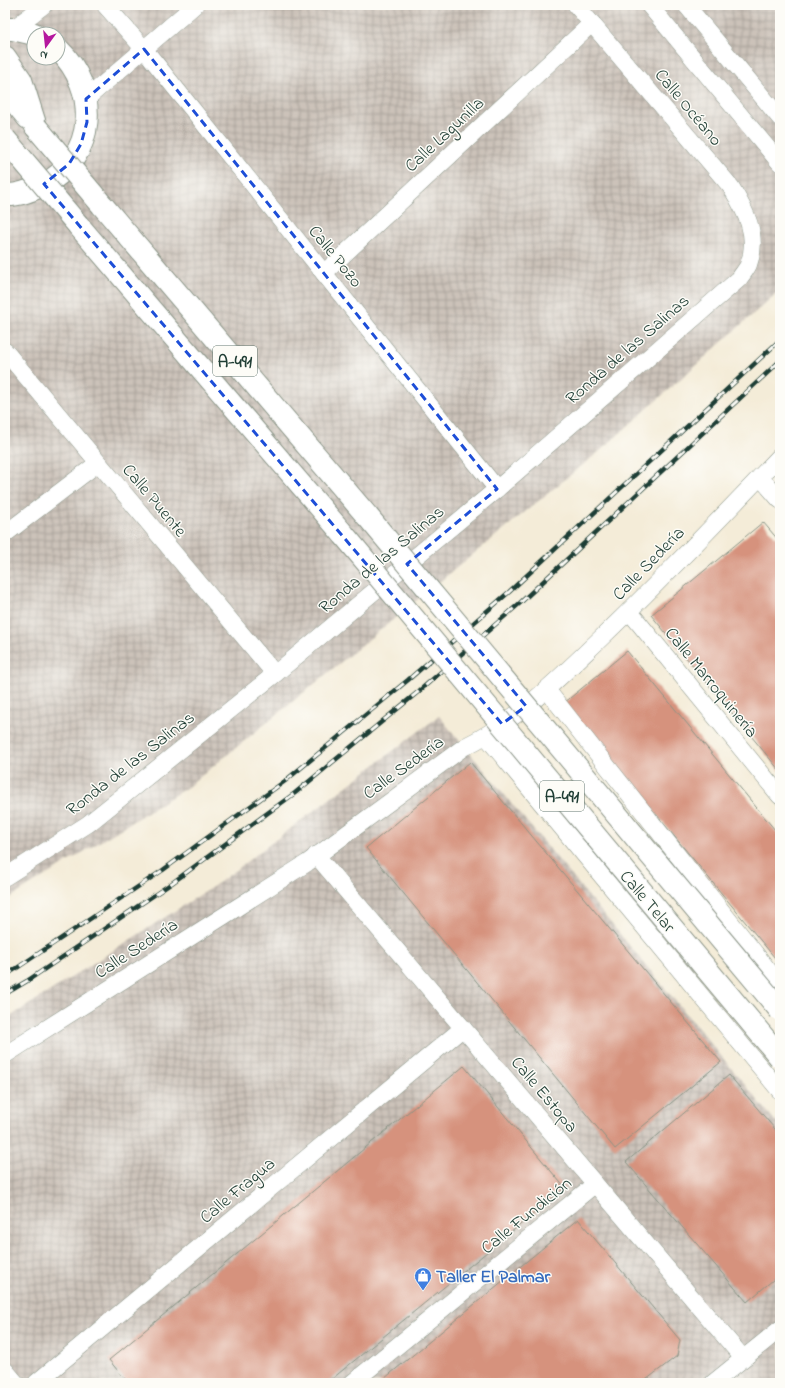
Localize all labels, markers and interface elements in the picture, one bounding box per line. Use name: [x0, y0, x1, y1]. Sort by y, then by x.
north arrow: [26, 26, 66, 66]
text: N: [38, 46, 49, 63]
street label: Calle Océano: [647, 64, 728, 153]
street label: Calle Lagunilla: [400, 92, 492, 180]
street label: Calle Pozo: [301, 220, 368, 294]
street label: Ronda de las Salinas: [561, 289, 696, 412]
road number: A-491: [213, 346, 257, 376]
street label: Calle Puente: [115, 459, 193, 544]
street label: Ronda de las Salinas: [314, 500, 451, 621]
street label: Calle Sedería: [607, 521, 692, 607]
street label: Calle Marroquinería: [658, 622, 763, 744]
street label: Ronda de las Salinas: [61, 706, 201, 823]
street label: Calle Sedería: [358, 730, 450, 807]
road number: A-491: [540, 781, 584, 811]
street label: Calle Telar: [612, 865, 681, 940]
street label: Calle Sedería: [90, 913, 184, 986]
street label: Calle Estopa: [504, 1051, 583, 1139]
street label: Calle Fragua: [195, 1152, 282, 1232]
street label: Calle Fundición: [476, 1172, 578, 1261]
place label: Taller El Palmar: [436, 1265, 550, 1291]
shop icon: Taller El Palmar: [413, 1266, 433, 1291]

